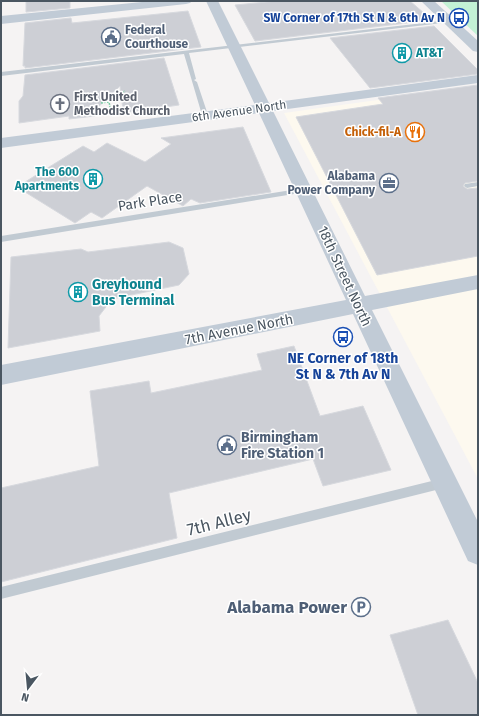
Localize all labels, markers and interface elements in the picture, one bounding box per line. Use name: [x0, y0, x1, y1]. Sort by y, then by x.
bus stop icon: SW Corner of 17th St N & 6th Av N: [448, 7, 470, 29]
place label: SW Corner of 17th St N & 6th Av N: [264, 11, 445, 25]
place label: Federal Courthouse: [125, 23, 189, 51]
public building icon: Federal Courthouse: [100, 26, 122, 48]
building icon: AT&T: [391, 42, 413, 64]
place label: AT&T: [415, 46, 444, 60]
place label: First United Methodist Church: [74, 90, 170, 118]
church icon: First United Methodist Church: [49, 93, 71, 115]
street label: 6th Avenue North: [191, 97, 287, 125]
restaurant icon: Chick-fil-A: [404, 121, 426, 143]
place label: Chick-fil-A: [345, 125, 402, 139]
place label: The 600 Apartments: [14, 165, 79, 193]
building icon: The 600 Apartments: [82, 168, 104, 190]
place label: Alabama Power Company: [287, 169, 376, 197]
office icon: Alabama Power Company: [378, 172, 400, 194]
street label: Park Place: [117, 188, 183, 215]
street label: 18th Street North: [314, 223, 375, 329]
place label: Greyhound Bus Terminal: [92, 276, 175, 309]
building icon: Greyhound Bus Terminal: [67, 281, 89, 303]
street label: 7th Avenue North: [184, 311, 295, 348]
bus stop icon: NE Corner of 18th St N & 7th Av N: [332, 326, 354, 348]
place label: NE Corner of 18th St N & 7th Av N: [288, 350, 398, 383]
place label: Birmingham Fire Station 1: [241, 429, 324, 462]
public building icon: Birmingham Fire Station 1: [216, 434, 238, 456]
street label: 7th Alley: [185, 504, 254, 541]
parking icon: Alabama Power: [350, 596, 372, 618]
place label: Alabama Power: [226, 597, 347, 618]
north arrow: [8, 668, 48, 708]
text: N: [20, 690, 31, 704]

